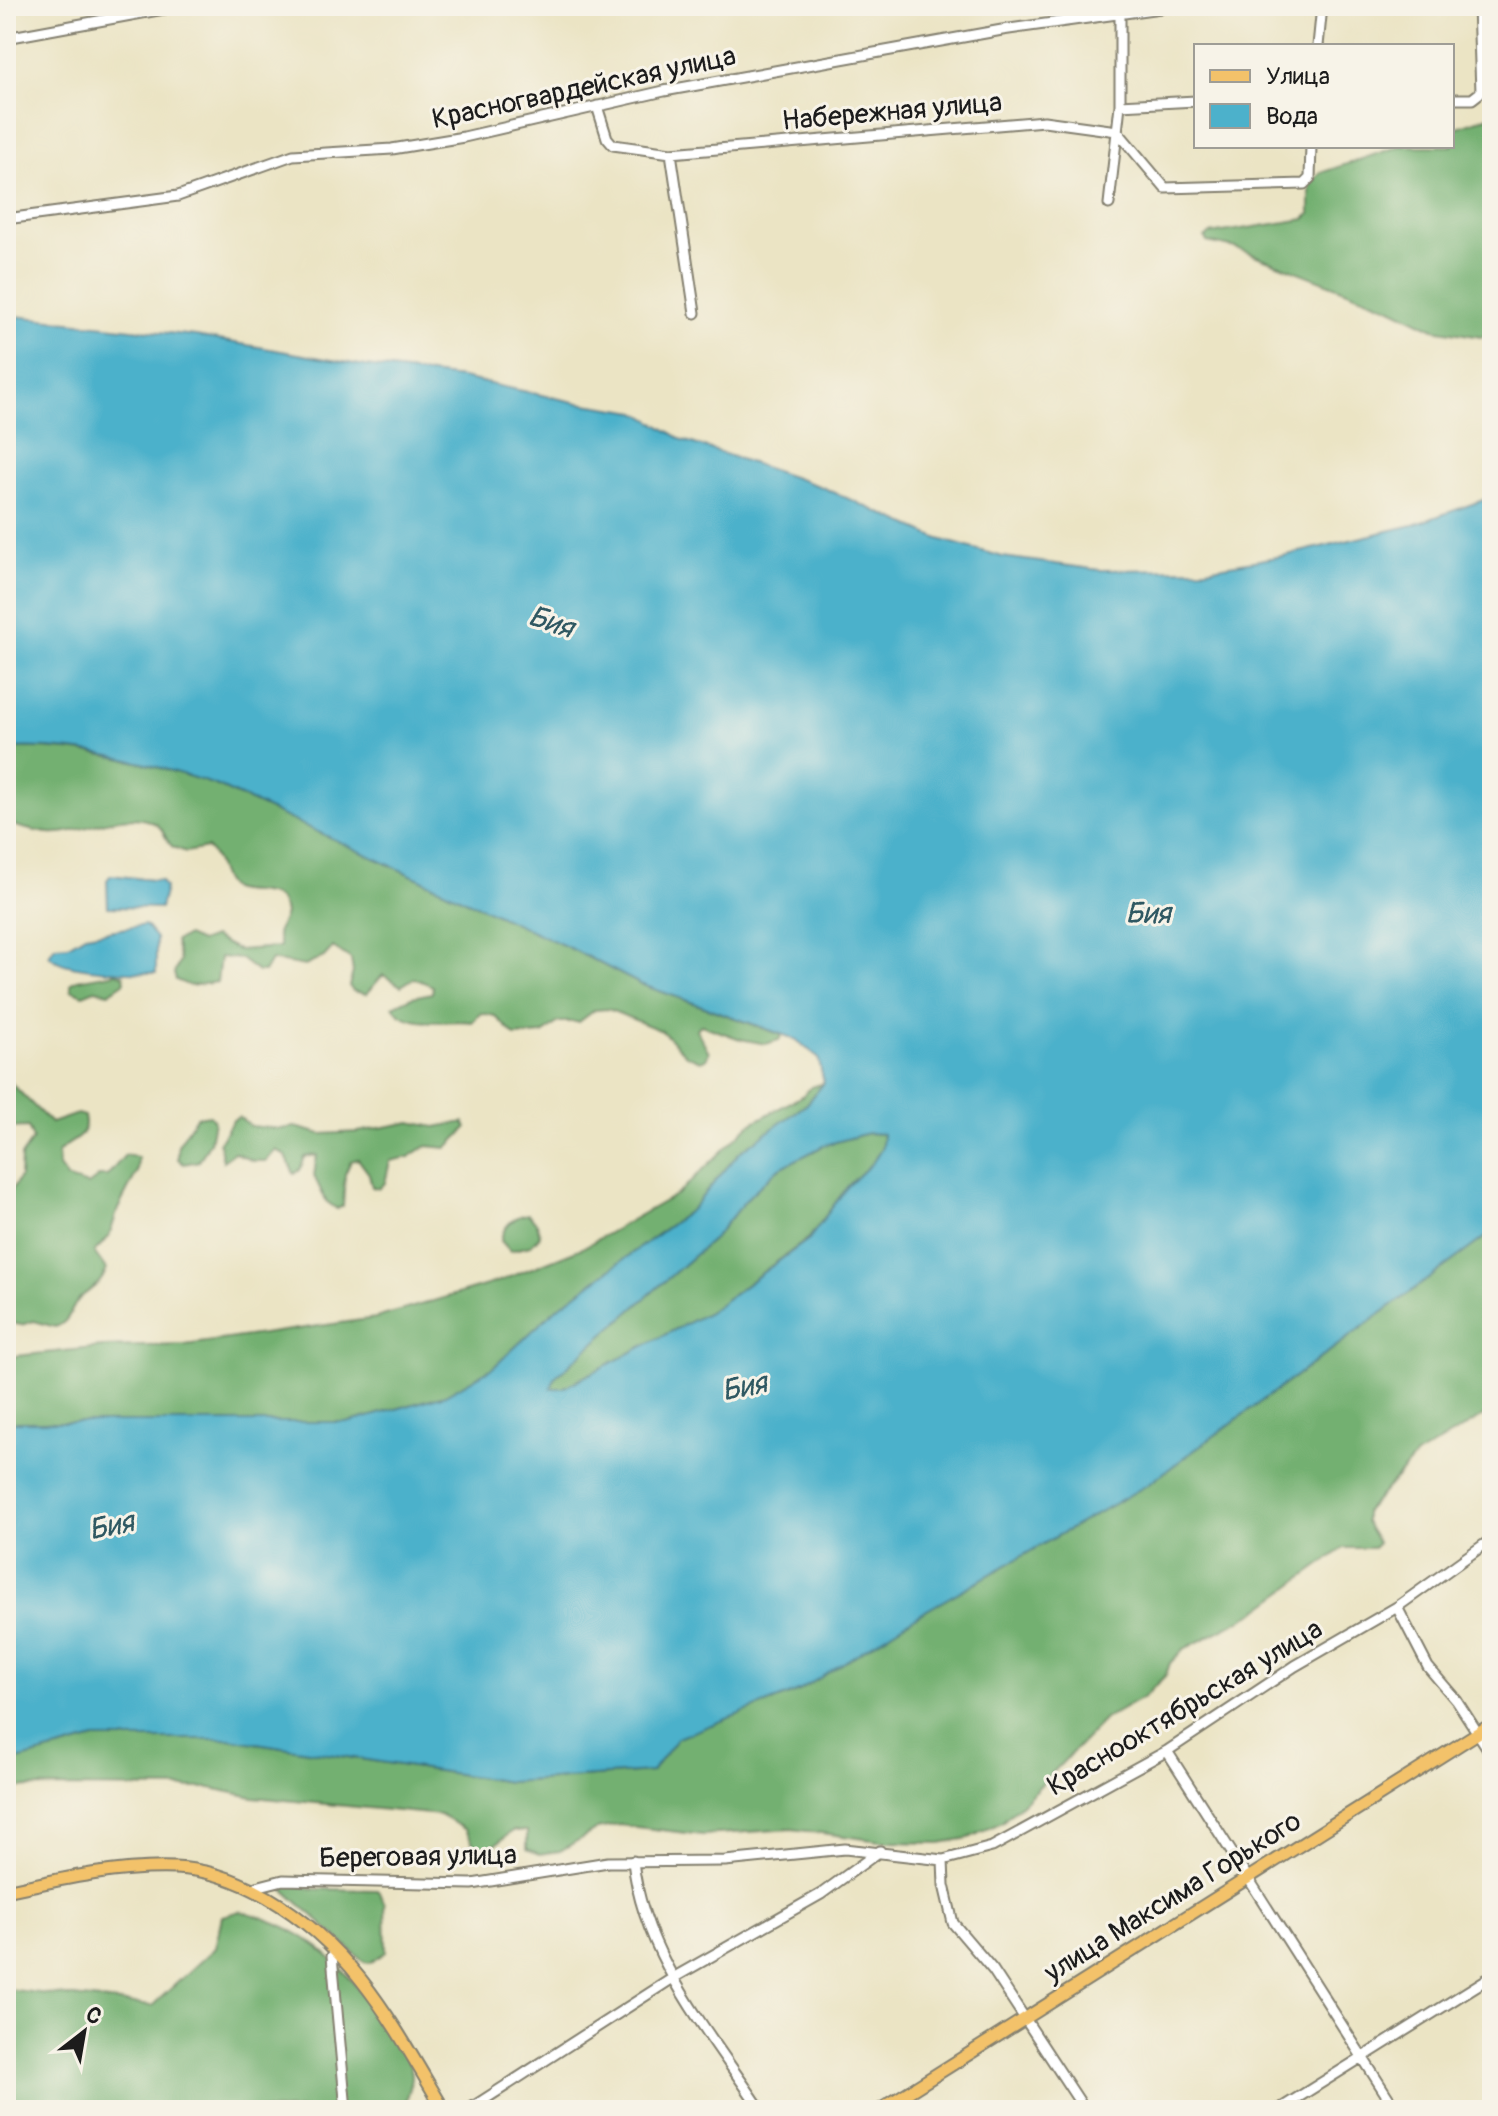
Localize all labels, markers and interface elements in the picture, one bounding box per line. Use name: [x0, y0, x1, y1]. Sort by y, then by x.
street label: Красногвардейская улица: [429, 39, 739, 137]
legend: [1194, 44, 1454, 148]
text: Улица: [1266, 62, 1330, 91]
street label: Набережная улица: [781, 85, 1003, 139]
text: Вода: [1266, 102, 1318, 131]
water label: Бия: [524, 597, 581, 648]
water label: Бия: [1125, 895, 1174, 932]
water label: Бия: [718, 1364, 773, 1410]
water label: Бия: [85, 1503, 140, 1549]
street label: Краснооктябрьская улица: [1041, 1612, 1329, 1804]
street label: улица Максима Горького: [1037, 1804, 1308, 1991]
street label: Береговая улица: [319, 1838, 517, 1876]
north arrow: [44, 1992, 124, 2072]
text: С: [81, 2000, 107, 2031]

